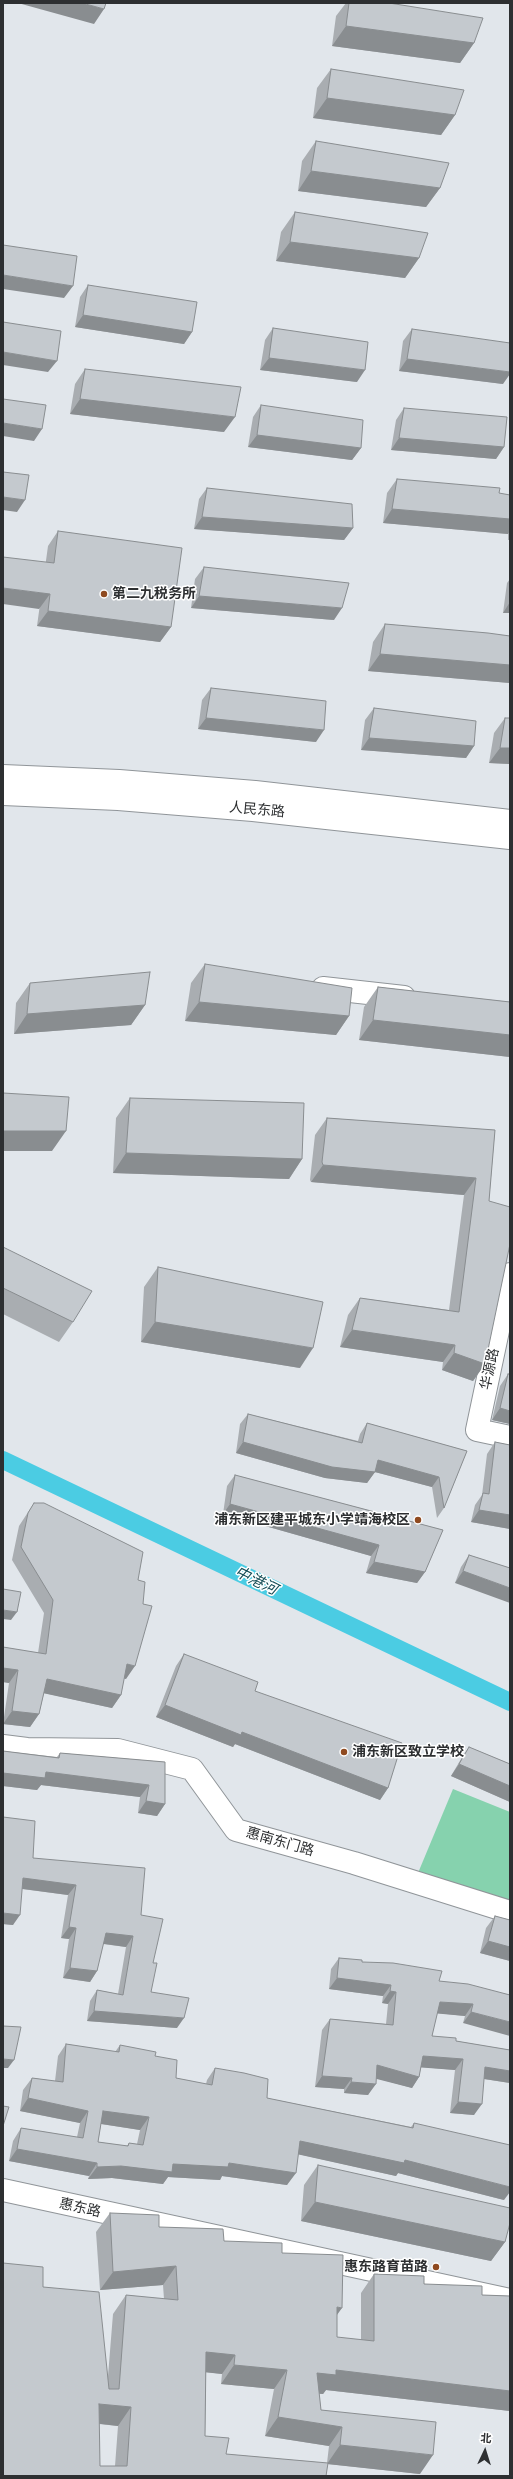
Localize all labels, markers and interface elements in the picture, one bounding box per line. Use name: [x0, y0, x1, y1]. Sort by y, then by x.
place label: 第二九税务所: [112, 586, 196, 602]
marker: 第二九税务所: [99, 589, 109, 599]
street label: 人民东路: [228, 799, 286, 821]
street label: 华源路: [477, 1347, 503, 1391]
place label: 浦东新区建平城东小学靖海校区: [214, 1512, 410, 1528]
marker: 浦东新区建平城东小学靖海校区: [413, 1515, 423, 1525]
water label: 中港河: [232, 1563, 280, 1599]
place label: 浦东新区致立学校: [352, 1744, 464, 1760]
marker: 浦东新区致立学校: [339, 1747, 349, 1757]
street label: 惠南东门路: [244, 1824, 316, 1860]
street label: 惠东路: [58, 2195, 102, 2221]
place label: 惠东路育苗路: [344, 2259, 428, 2275]
marker: 惠东路育苗路: [431, 2262, 441, 2272]
north arrow: [465, 2431, 505, 2471]
text: 北: [480, 2432, 492, 2445]

